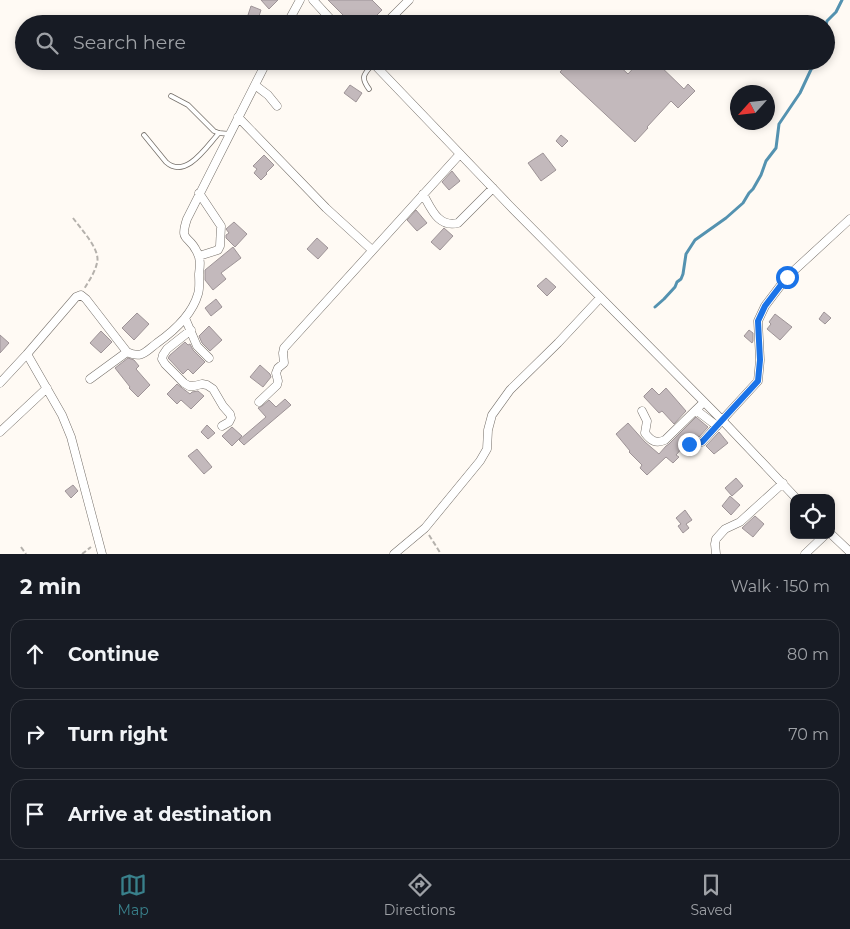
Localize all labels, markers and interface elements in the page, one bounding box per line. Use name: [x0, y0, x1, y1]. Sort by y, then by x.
search box: [15, 15, 835, 70]
icon: search: [33, 29, 61, 57]
text: Search here: [73, 31, 186, 54]
north arrow: [730, 85, 775, 130]
route start: [776, 266, 799, 289]
route end: [678, 433, 701, 456]
map controls: [790, 494, 835, 539]
button: locate: [790, 494, 835, 539]
text: 2 min: [20, 574, 81, 599]
text: Walk · 150 m: [731, 577, 830, 596]
icon: ahead: [21, 640, 49, 668]
text: Continue: [68, 643, 159, 666]
text: 80 m: [787, 645, 829, 664]
icon: right: [21, 720, 49, 748]
text: Turn right: [68, 723, 168, 746]
text: 70 m: [788, 725, 829, 744]
icon: arrive: [21, 800, 49, 828]
text: Arrive at destination: [68, 803, 272, 826]
tab: Map: [118, 871, 149, 919]
tab: Directions: [384, 871, 455, 919]
tab: Saved: [690, 871, 732, 919]

